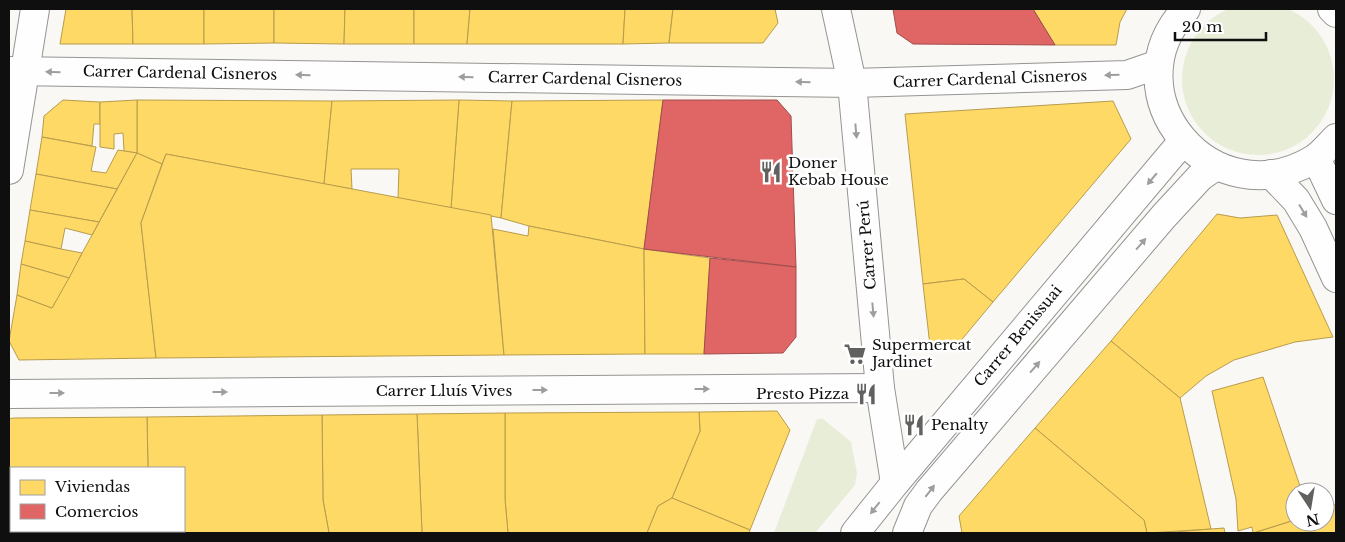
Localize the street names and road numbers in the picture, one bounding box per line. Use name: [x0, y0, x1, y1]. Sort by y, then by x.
street label: Carrer Cardenal Cisneros: [83, 61, 278, 84]
street label: Carrer Cardenal Cisneros: [892, 66, 1088, 91]
street label: Carrer Cardenal Cisneros: [488, 67, 683, 90]
street label: Carrer Perú: [853, 199, 880, 291]
street label: Carrer Benissuai: [970, 281, 1066, 390]
street label: Carrer Lluís Vives: [376, 381, 512, 400]

